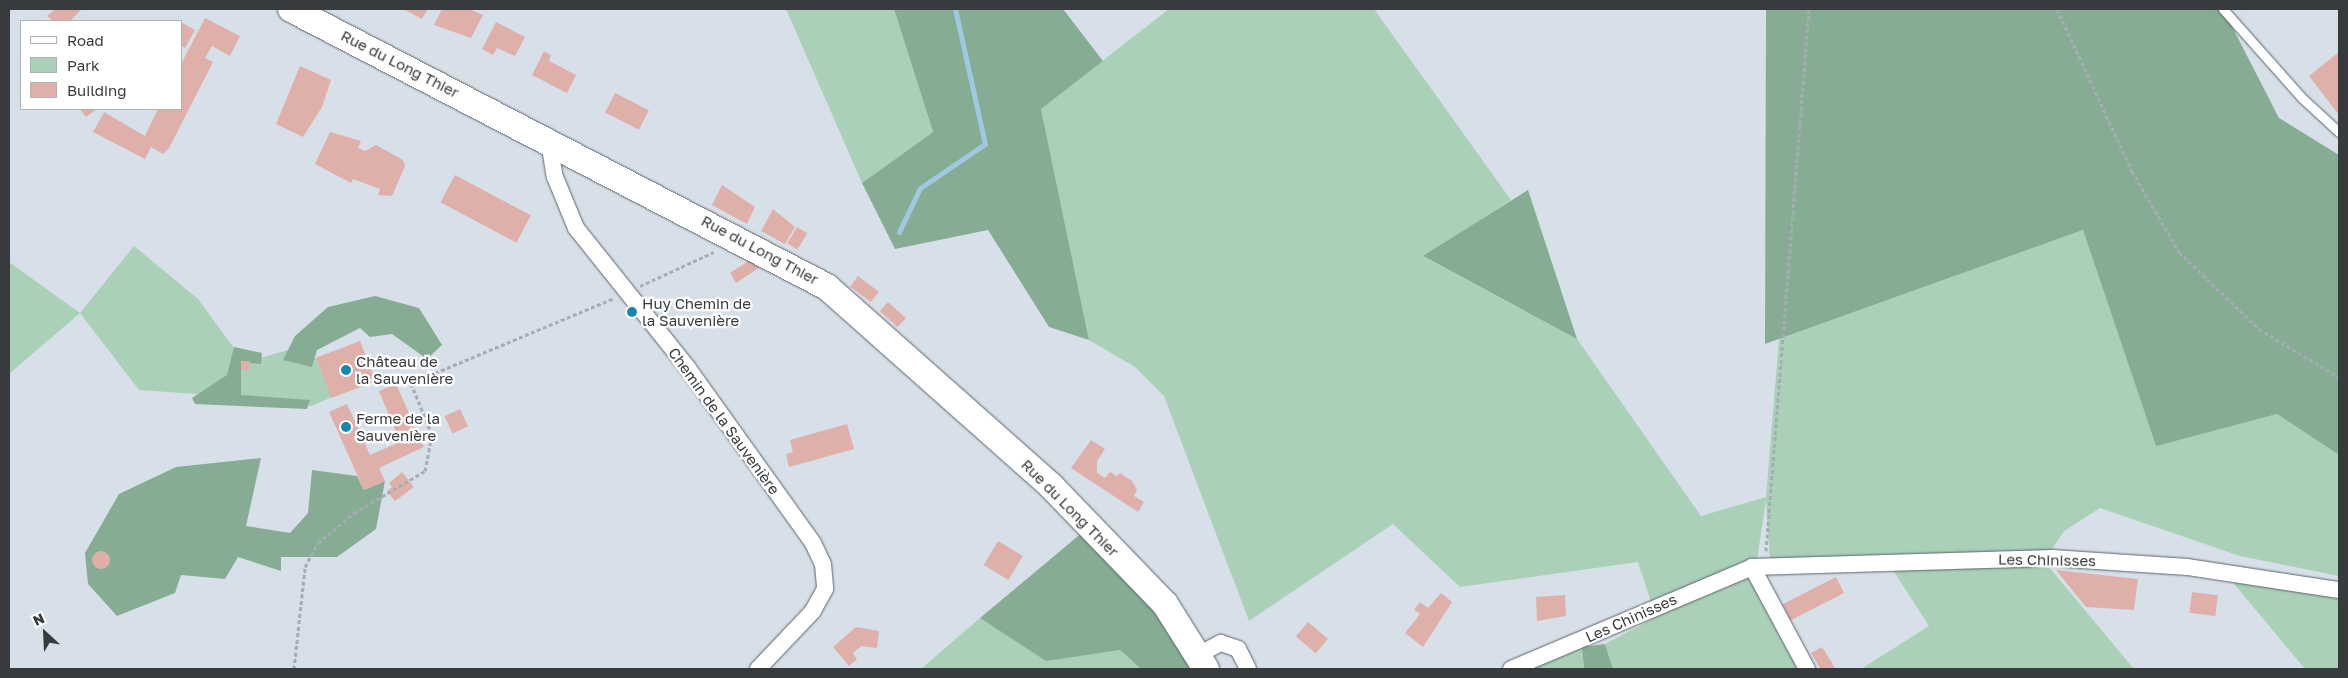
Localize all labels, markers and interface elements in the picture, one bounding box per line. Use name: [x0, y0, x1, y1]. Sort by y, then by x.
legend: [20, 20, 182, 110]
street label: Rue du Long Thier: [338, 26, 462, 102]
text: Road: [67, 31, 104, 49]
text: Park: [67, 56, 99, 74]
text: Building: [67, 81, 127, 99]
street label: Rue du Long Thier: [698, 211, 822, 289]
place label: Huy Chemin de la Sauvenière: [642, 294, 751, 329]
marker: Huy Chemin de la Sauvenière: [626, 306, 638, 318]
street label: Chemin de la Sauvenière: [665, 344, 783, 498]
place label: Château de la Sauvenière: [356, 352, 453, 387]
marker: Château de la Sauvenière: [340, 364, 352, 376]
place label: Ferme de la Sauvenière: [356, 409, 440, 444]
marker: Ferme de la Sauvenière: [340, 421, 352, 433]
street label: Rue du Long Thier: [1018, 456, 1122, 560]
street label: Les Chinisses: [1998, 550, 2096, 570]
street label: Les Chinisses: [1583, 590, 1679, 646]
north arrow: [20, 608, 70, 658]
text: N: [30, 609, 47, 629]

